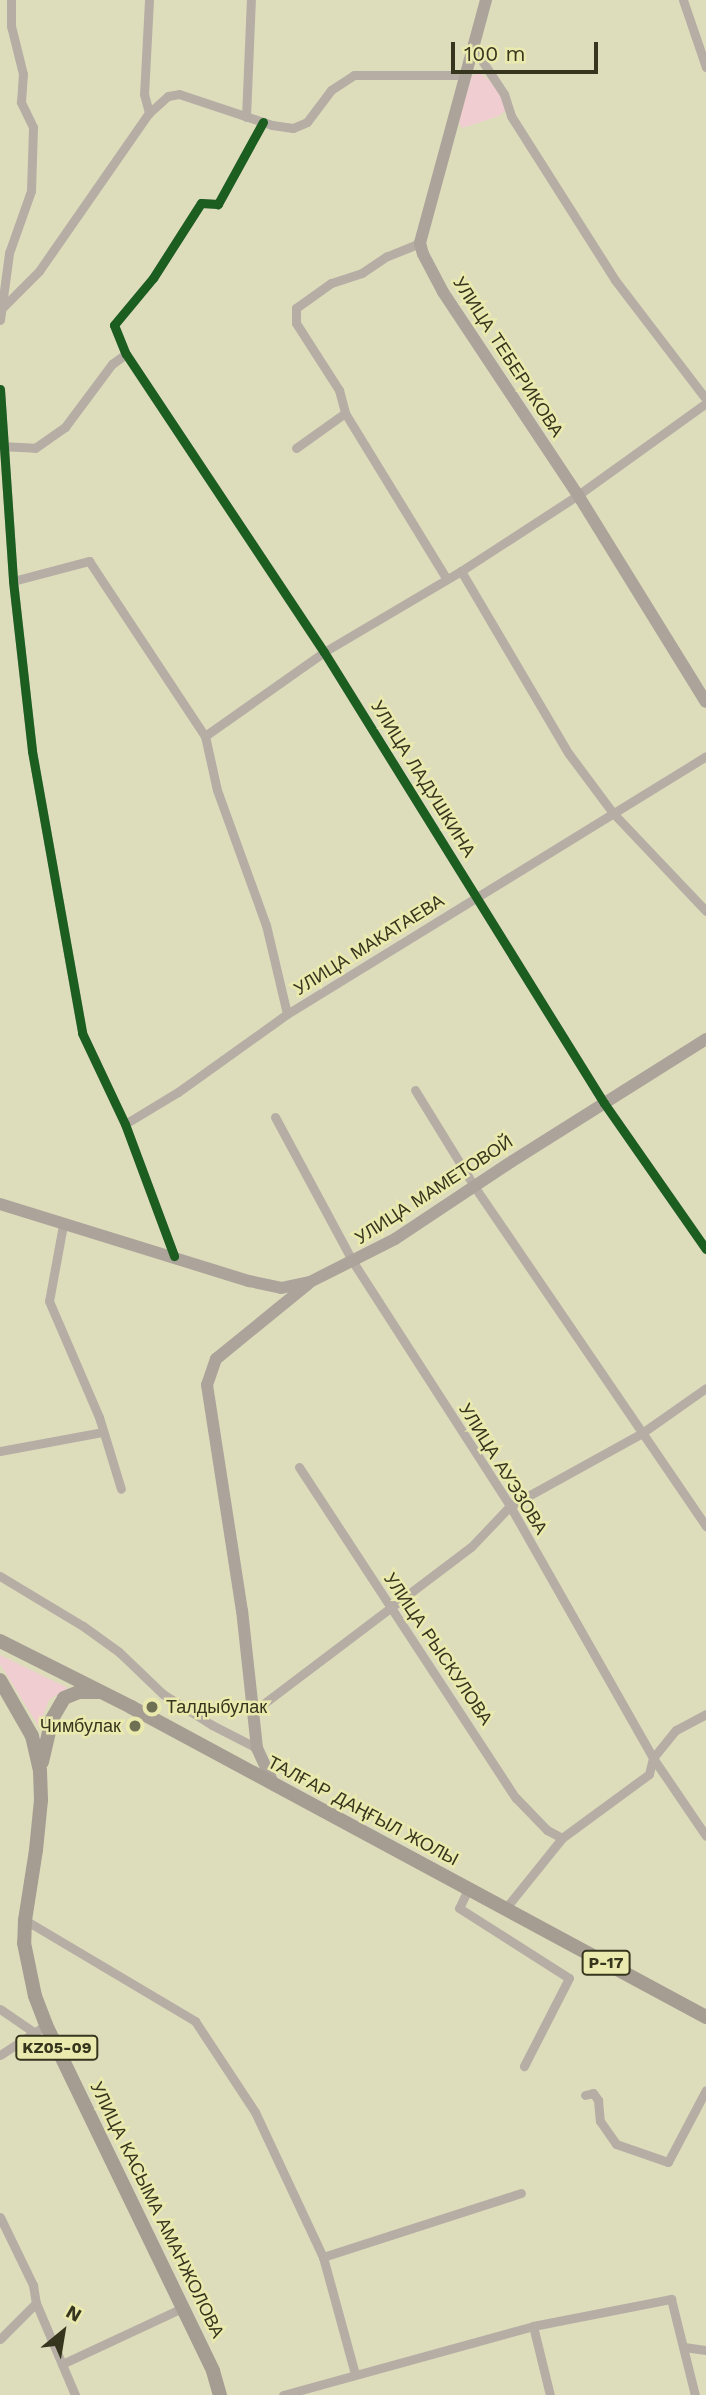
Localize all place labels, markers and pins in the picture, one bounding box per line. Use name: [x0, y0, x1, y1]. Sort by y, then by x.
place label: Талдыбулак: [166, 1696, 267, 1718]
marker: Талдыбулак: [144, 1699, 160, 1715]
place label: Чимбулак: [40, 1715, 121, 1737]
marker: Чимбулак: [127, 1718, 143, 1734]

